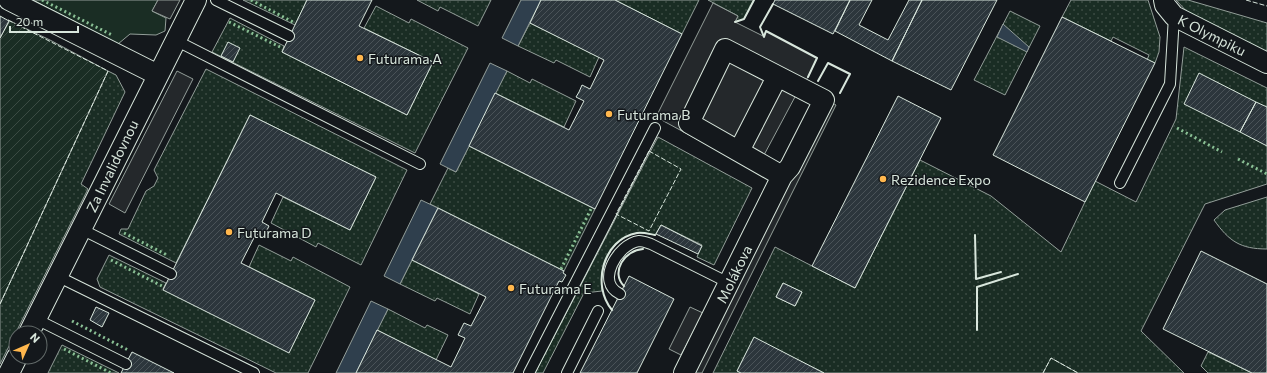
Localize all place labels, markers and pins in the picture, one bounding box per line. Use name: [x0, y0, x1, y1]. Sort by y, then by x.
place label: Futurama A: [368, 50, 442, 67]
marker: Futurama A: [355, 53, 365, 63]
place label: Futurama B: [617, 106, 690, 123]
marker: Futurama B: [604, 109, 614, 119]
place label: Rezidence Expo: [891, 171, 991, 188]
marker: Rezidence Expo: [878, 174, 888, 184]
place label: Futurama D: [237, 224, 312, 241]
marker: Futurama D: [224, 227, 234, 237]
place label: Futurama E: [519, 280, 592, 297]
marker: Futurama E: [506, 283, 516, 293]

